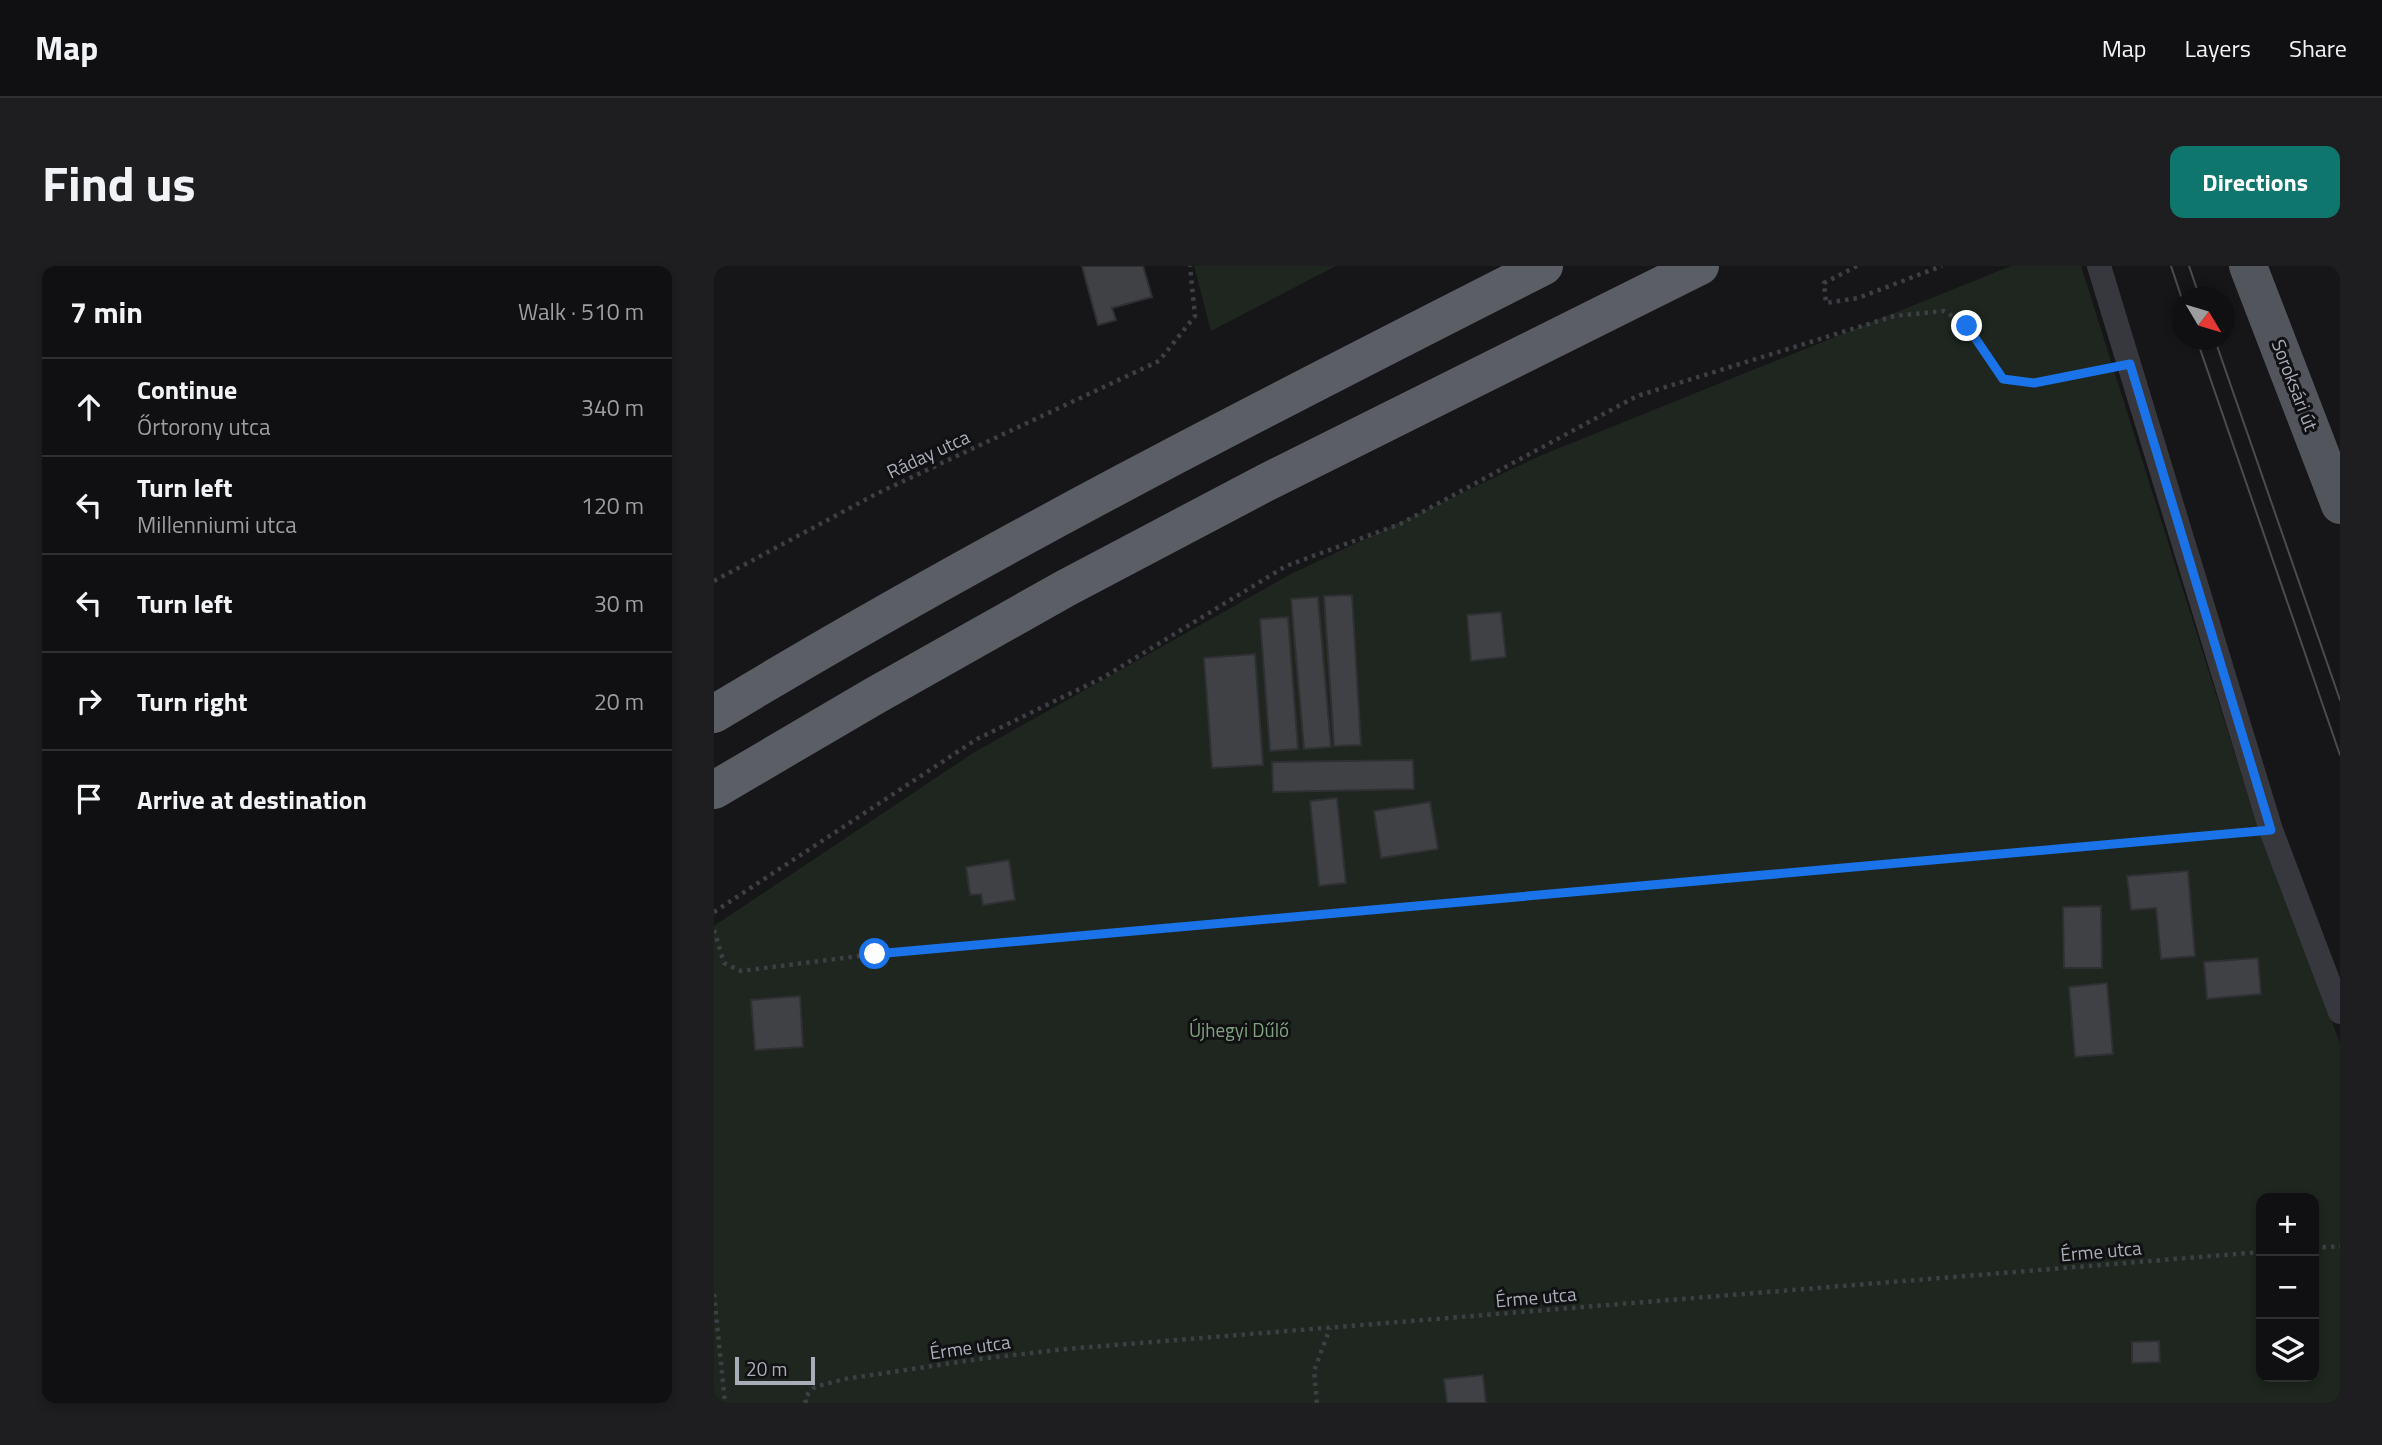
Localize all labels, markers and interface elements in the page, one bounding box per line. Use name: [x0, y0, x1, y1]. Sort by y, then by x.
text: Map: [35, 23, 98, 73]
text: Map: [2102, 30, 2147, 66]
text: Layers: [2185, 30, 2251, 66]
text: Share: [2289, 30, 2347, 66]
text: Find us: [42, 145, 196, 220]
button: Directions: [2170, 146, 2340, 218]
north arrow: [2172, 287, 2235, 350]
text: 7 min: [70, 289, 143, 335]
text: Walk · 510 m: [518, 294, 644, 329]
route end: [1951, 310, 1982, 341]
street label: Soroksári út: [2265, 335, 2326, 435]
text: Continue: [137, 370, 237, 409]
icon: ahead: [70, 388, 108, 426]
text: 340 m: [581, 390, 644, 425]
text: Őrtorony utca: [137, 409, 270, 444]
street label: Ráday utca: [881, 421, 975, 485]
text: Turn left: [137, 468, 232, 507]
icon: left: [70, 486, 108, 524]
text: 120 m: [581, 488, 644, 523]
text: Millenniumi utca: [137, 507, 297, 542]
icon: left: [70, 584, 108, 622]
text: Turn left: [137, 584, 232, 623]
text: 30 m: [594, 586, 644, 621]
icon: right: [70, 682, 108, 720]
text: Turn right: [137, 682, 248, 721]
text: 20 m: [594, 684, 644, 719]
icon: arrive: [70, 780, 108, 818]
text: Arrive at destination: [137, 780, 367, 819]
route start: [859, 938, 890, 969]
park label: Újhegyi Dűlő: [1189, 1015, 1289, 1044]
map controls: [2256, 1193, 2319, 1382]
button: +: [2256, 1193, 2319, 1256]
street label: Érme utca: [2059, 1232, 2143, 1268]
button: −: [2256, 1256, 2319, 1319]
street label: Érme utca: [1494, 1278, 1578, 1314]
button: layers: [2256, 1319, 2319, 1382]
street label: Érme utca: [928, 1326, 1013, 1367]
scale bar: [735, 1354, 816, 1386]
text: 20 m: [746, 1354, 787, 1383]

